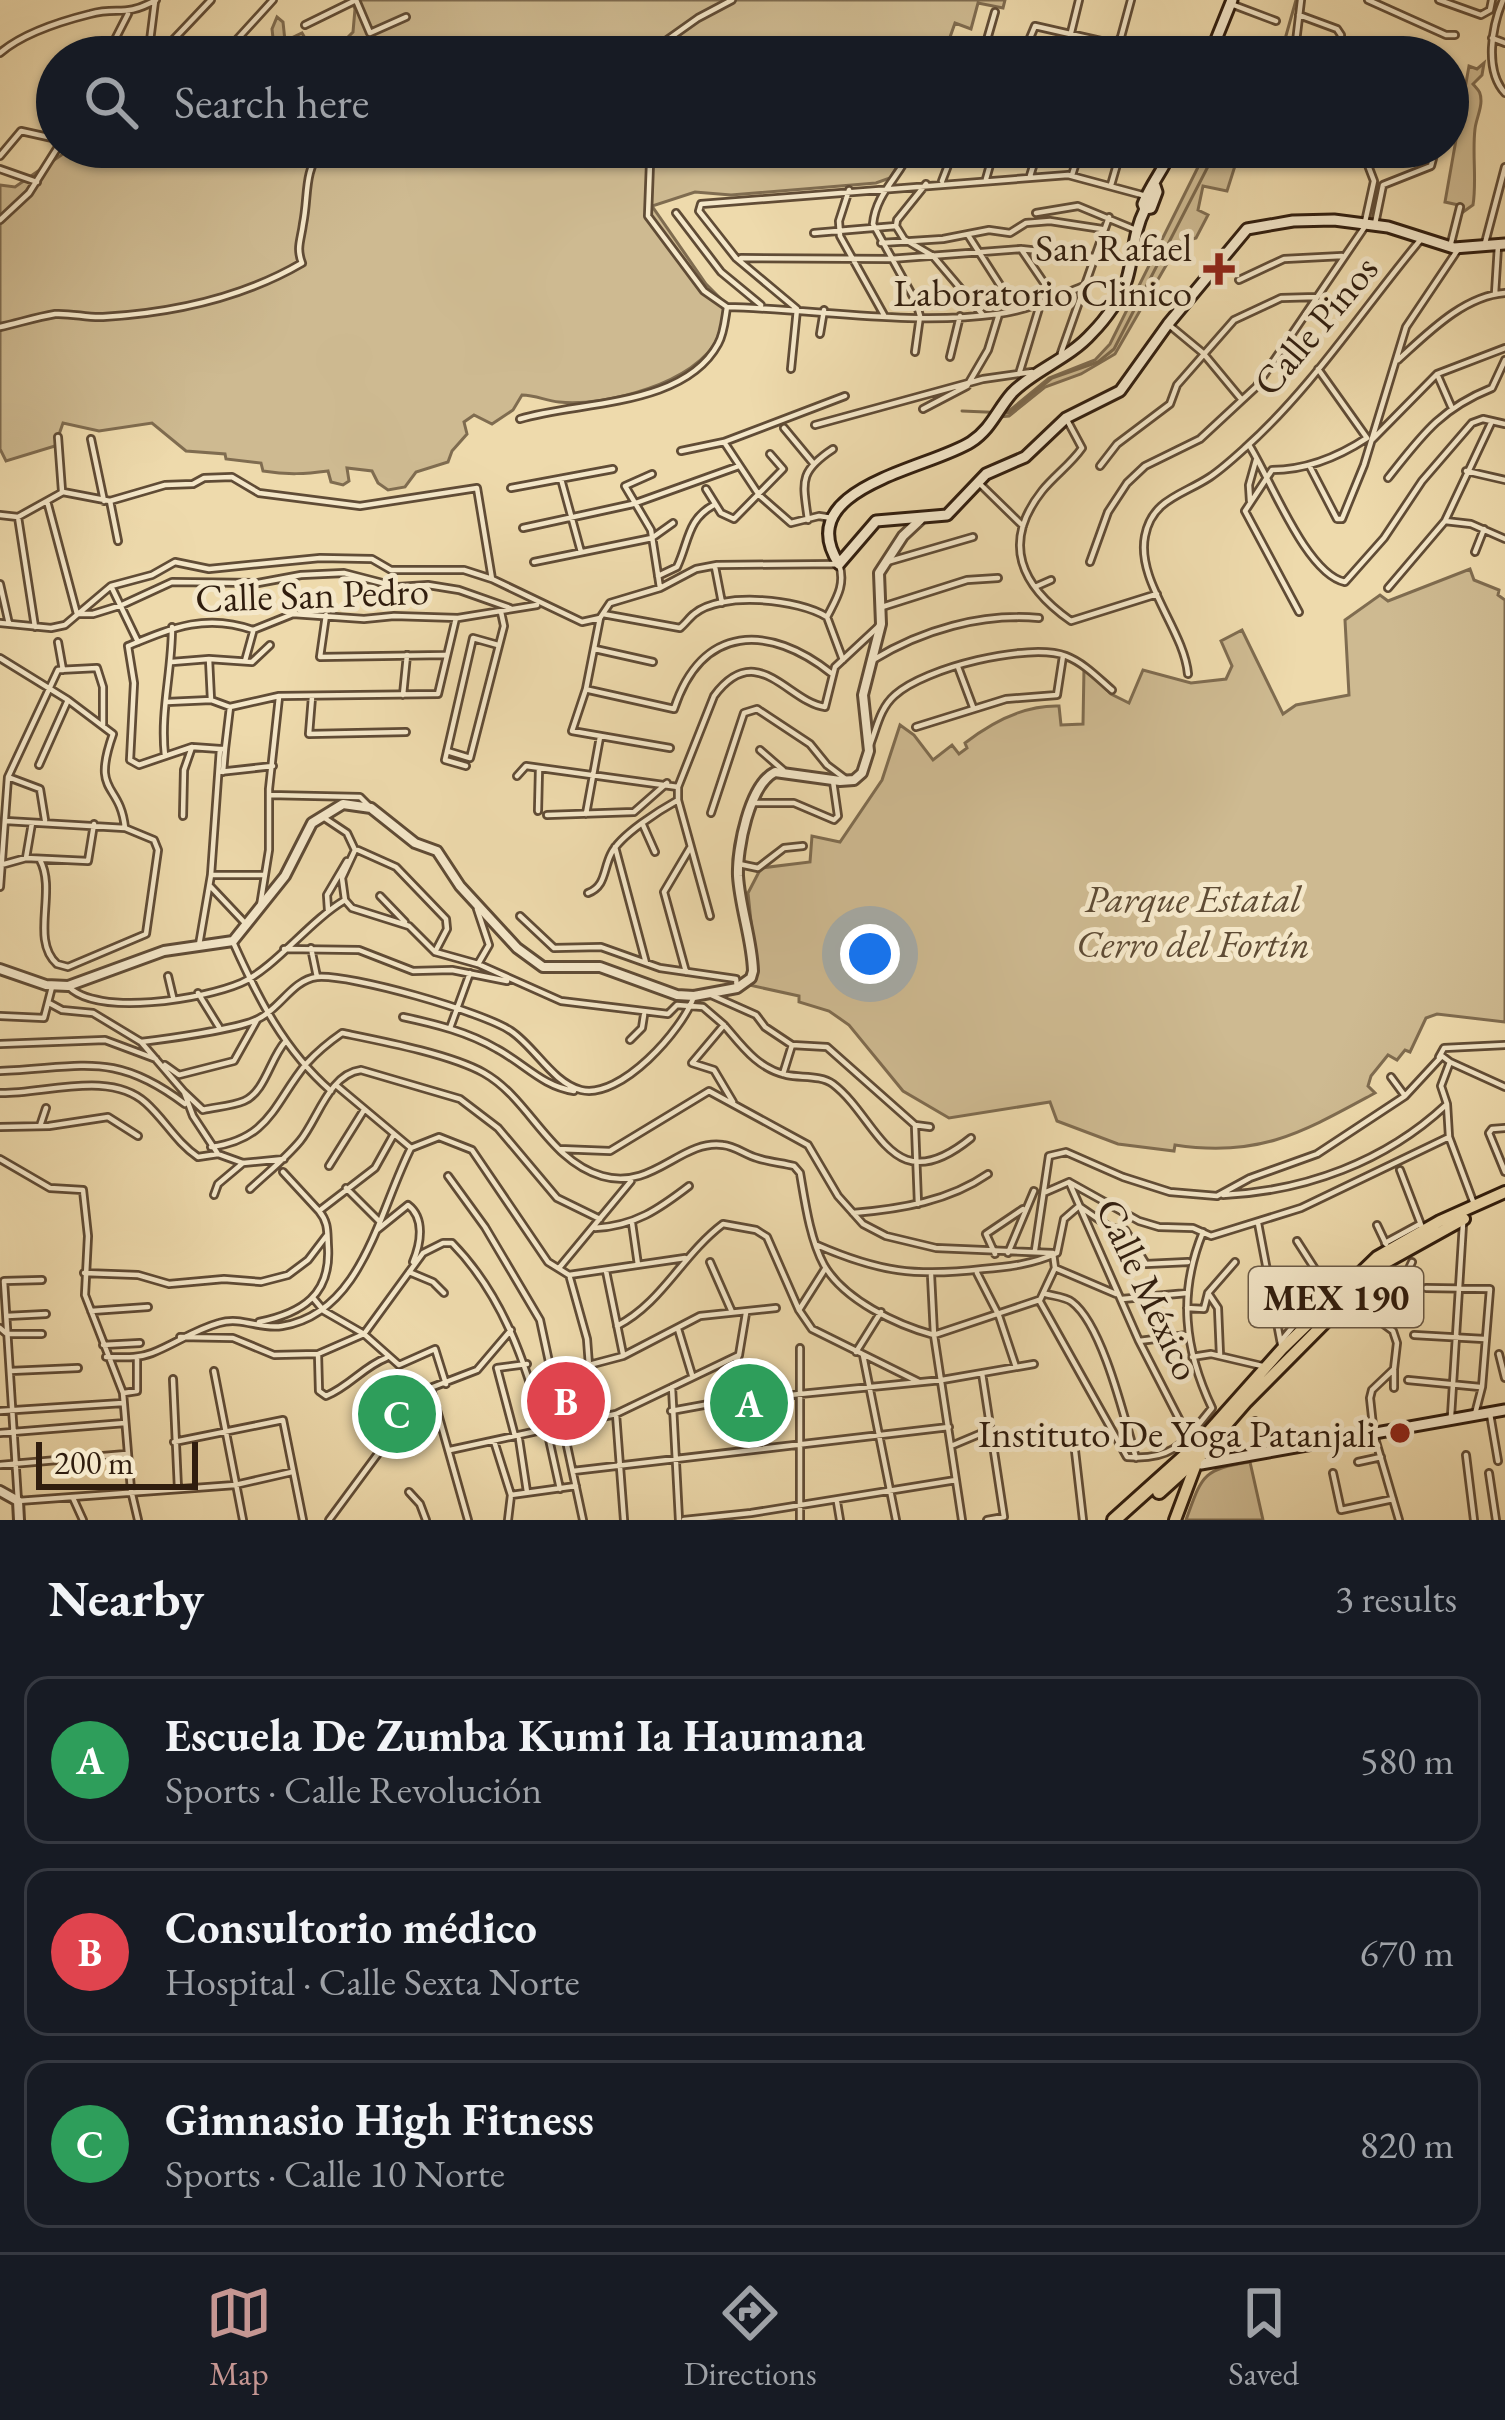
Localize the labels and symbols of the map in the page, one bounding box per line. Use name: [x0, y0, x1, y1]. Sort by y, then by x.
place label: San Rafael Laboratorio Clinico: [893, 222, 1192, 318]
street label: Calle Pinos: [1242, 244, 1389, 406]
marker: San Rafael Laboratorio Clinico: [1203, 253, 1235, 285]
street label: Calle San Pedro: [194, 565, 430, 624]
park label: Parque Estatal Cerro del Fortín: [1076, 873, 1310, 969]
your location: [840, 924, 900, 984]
street label: Calle México: [1084, 1190, 1213, 1388]
road number: MEX 190: [1249, 1267, 1423, 1327]
pin: B: [527, 1356, 605, 1446]
pin: A: [710, 1358, 788, 1448]
pin: C: [358, 1369, 436, 1459]
place label: Instituto De Yoga Patanjali: [978, 1408, 1376, 1459]
marker: Instituto De Yoga Patanjali: [1387, 1420, 1413, 1446]
scale bar: [36, 1436, 198, 1489]

